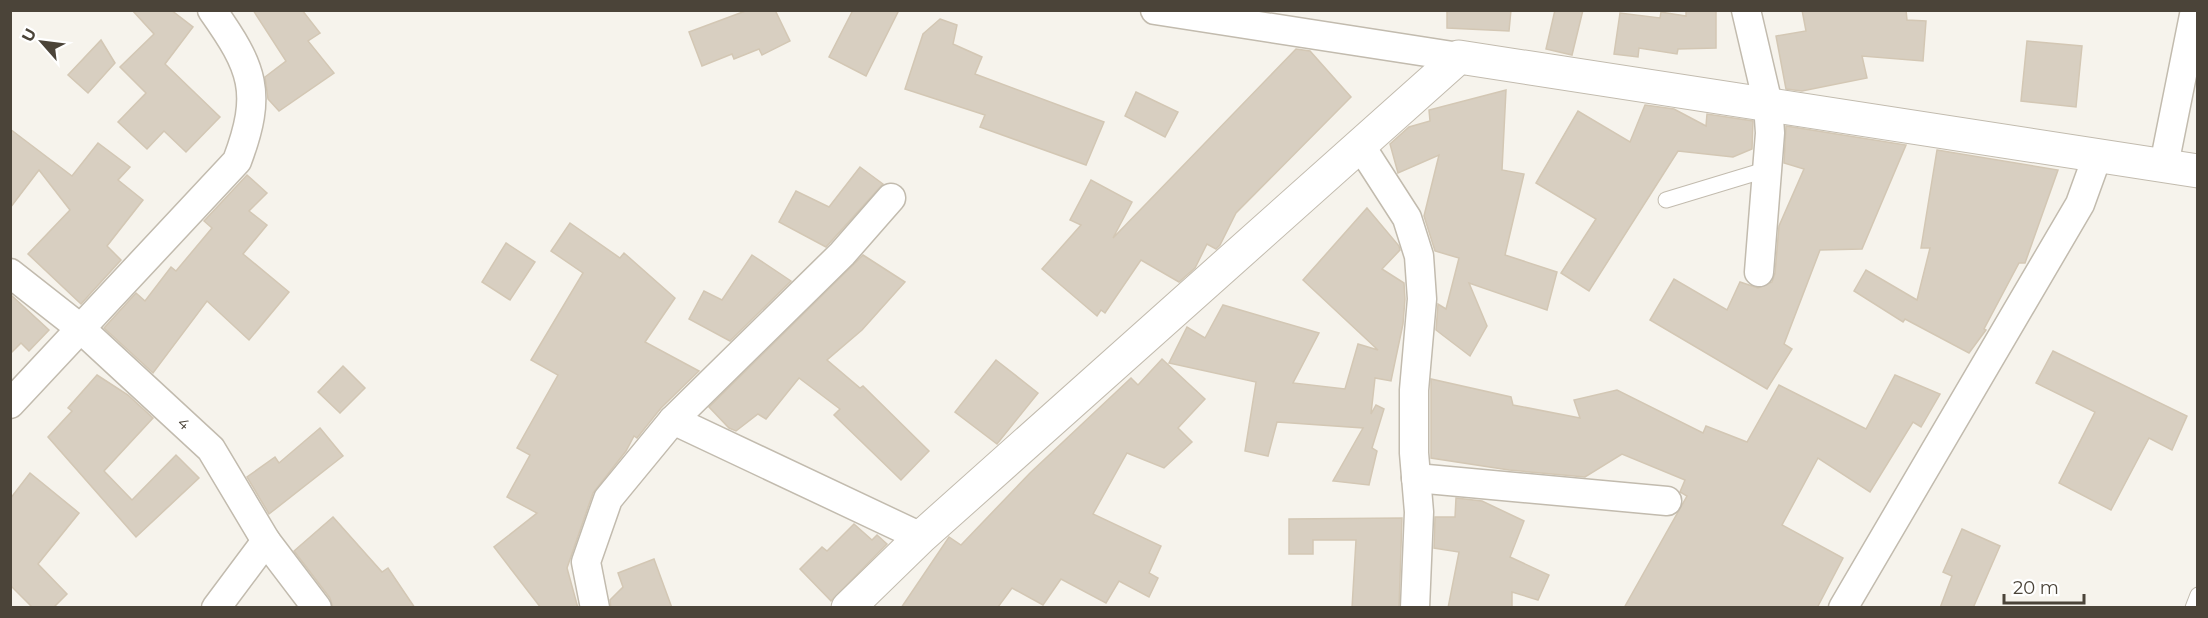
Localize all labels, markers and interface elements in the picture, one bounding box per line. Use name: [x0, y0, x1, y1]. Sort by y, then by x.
north arrow: [12, 12, 72, 72]
text: U: [18, 25, 41, 45]
street label: 4: [174, 413, 194, 434]
scale bar: [2004, 567, 2084, 605]
text: 20 m: [2013, 577, 2059, 599]

